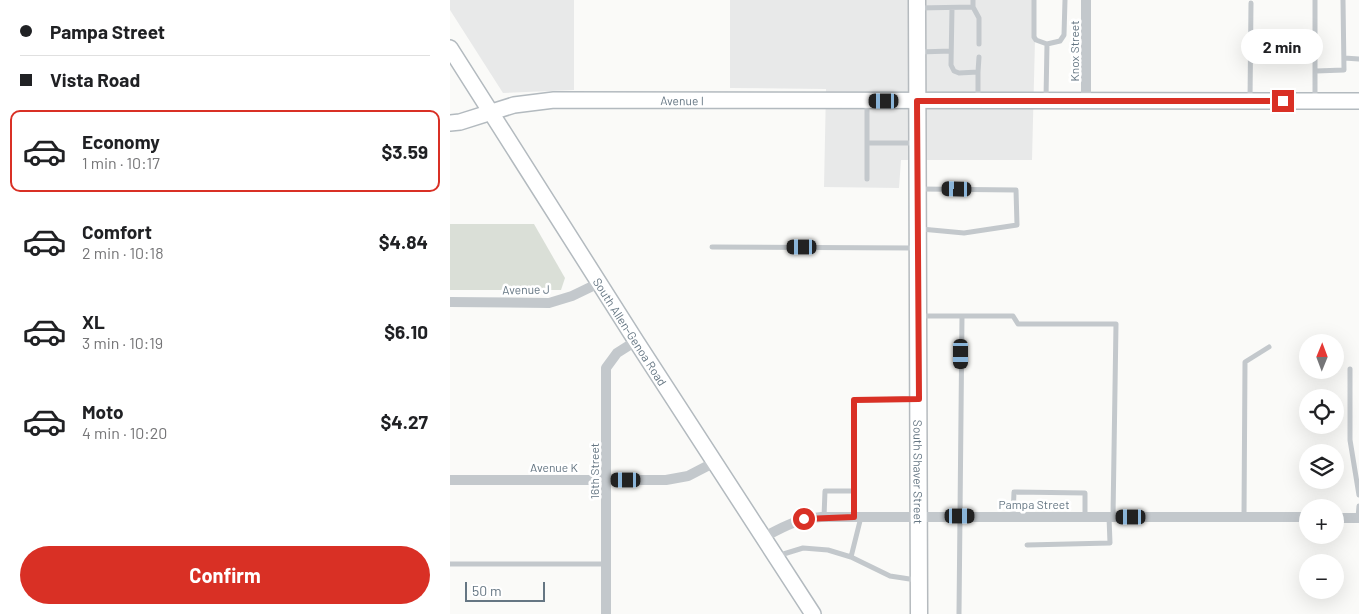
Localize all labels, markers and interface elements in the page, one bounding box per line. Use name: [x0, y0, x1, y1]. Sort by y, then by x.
text: Pampa Street: [50, 20, 165, 43]
street label: Knox Street: [1067, 21, 1081, 82]
callout: 2 min: [1242, 28, 1324, 64]
text: 2 min: [1263, 37, 1301, 56]
text: Vista Road: [50, 68, 140, 91]
route end: [1272, 90, 1294, 112]
street label: Avenue I: [660, 93, 704, 107]
car: [869, 94, 899, 109]
icon: car: [22, 129, 67, 174]
text: Economy: [82, 130, 160, 153]
text: $3.59: [381, 140, 428, 163]
text: 1 min · 10:17: [82, 153, 160, 172]
car: [941, 181, 972, 197]
icon: car: [22, 219, 67, 264]
text: Comfort: [82, 220, 152, 243]
text: $4.84: [379, 230, 428, 253]
car: [787, 240, 817, 255]
text: 2 min · 10:18: [82, 243, 163, 262]
street label: South Allen-Genoa Road: [591, 275, 670, 388]
street label: Avenue J: [502, 282, 550, 296]
icon: car: [22, 309, 67, 354]
text: XL: [82, 310, 105, 333]
text: $6.10: [384, 320, 428, 343]
text: 3 min · 10:19: [82, 333, 163, 352]
north arrow: [1299, 334, 1344, 379]
map controls: [1299, 334, 1344, 599]
car: [953, 339, 968, 369]
button: locate: [1299, 389, 1344, 434]
icon: car: [22, 399, 67, 444]
text: Moto: [82, 400, 124, 423]
text: $4.27: [380, 410, 428, 433]
street label: South Shaver Street: [911, 420, 926, 524]
text: 4 min · 10:20: [82, 423, 167, 442]
street label: 16th Street: [587, 443, 601, 499]
button: layers: [1299, 444, 1344, 489]
street label: Avenue K: [530, 460, 579, 474]
car: [611, 473, 641, 488]
street label: Pampa Street: [998, 497, 1070, 511]
button: +: [1299, 499, 1344, 544]
route start: [793, 508, 815, 530]
car: [945, 509, 975, 524]
car: [1116, 510, 1146, 525]
button: Confirm: [20, 546, 430, 604]
button: −: [1299, 554, 1344, 599]
scale bar: [465, 579, 545, 602]
text: 50 m: [472, 582, 501, 599]

